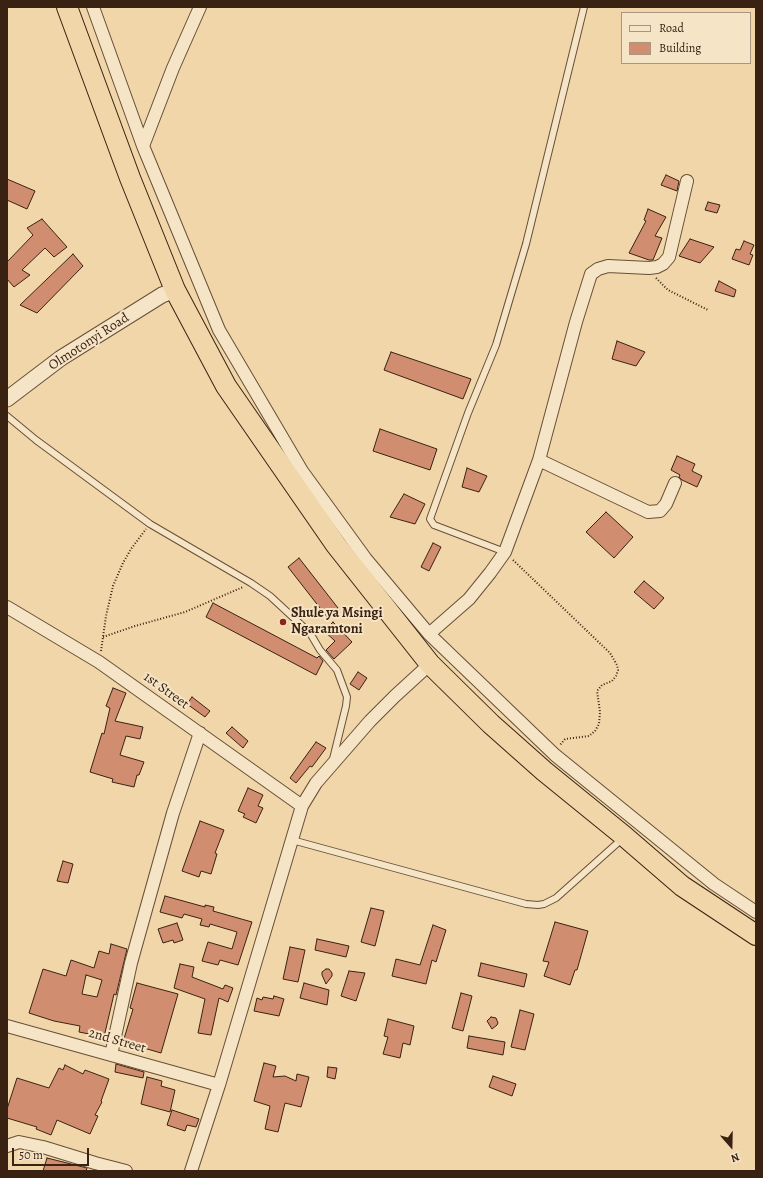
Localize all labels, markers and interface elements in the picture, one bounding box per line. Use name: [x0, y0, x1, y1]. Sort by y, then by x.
legend: [621, 12, 751, 64]
text: Road: [659, 20, 684, 36]
text: Building: [659, 40, 701, 56]
street label: Olmotonyi Road: [45, 310, 133, 374]
place label: Shule ya Msingi Ngaramtoni: [291, 606, 382, 638]
marker: Shule ya Msingi Ngaramtoni: [278, 617, 288, 627]
street label: 1st Street: [140, 669, 192, 713]
street label: 2nd Street: [86, 1025, 148, 1057]
north arrow: [711, 1126, 751, 1166]
scale bar: [14, 1140, 91, 1166]
text: 50 m: [19, 1147, 43, 1163]
text: N: [729, 1149, 742, 1166]

